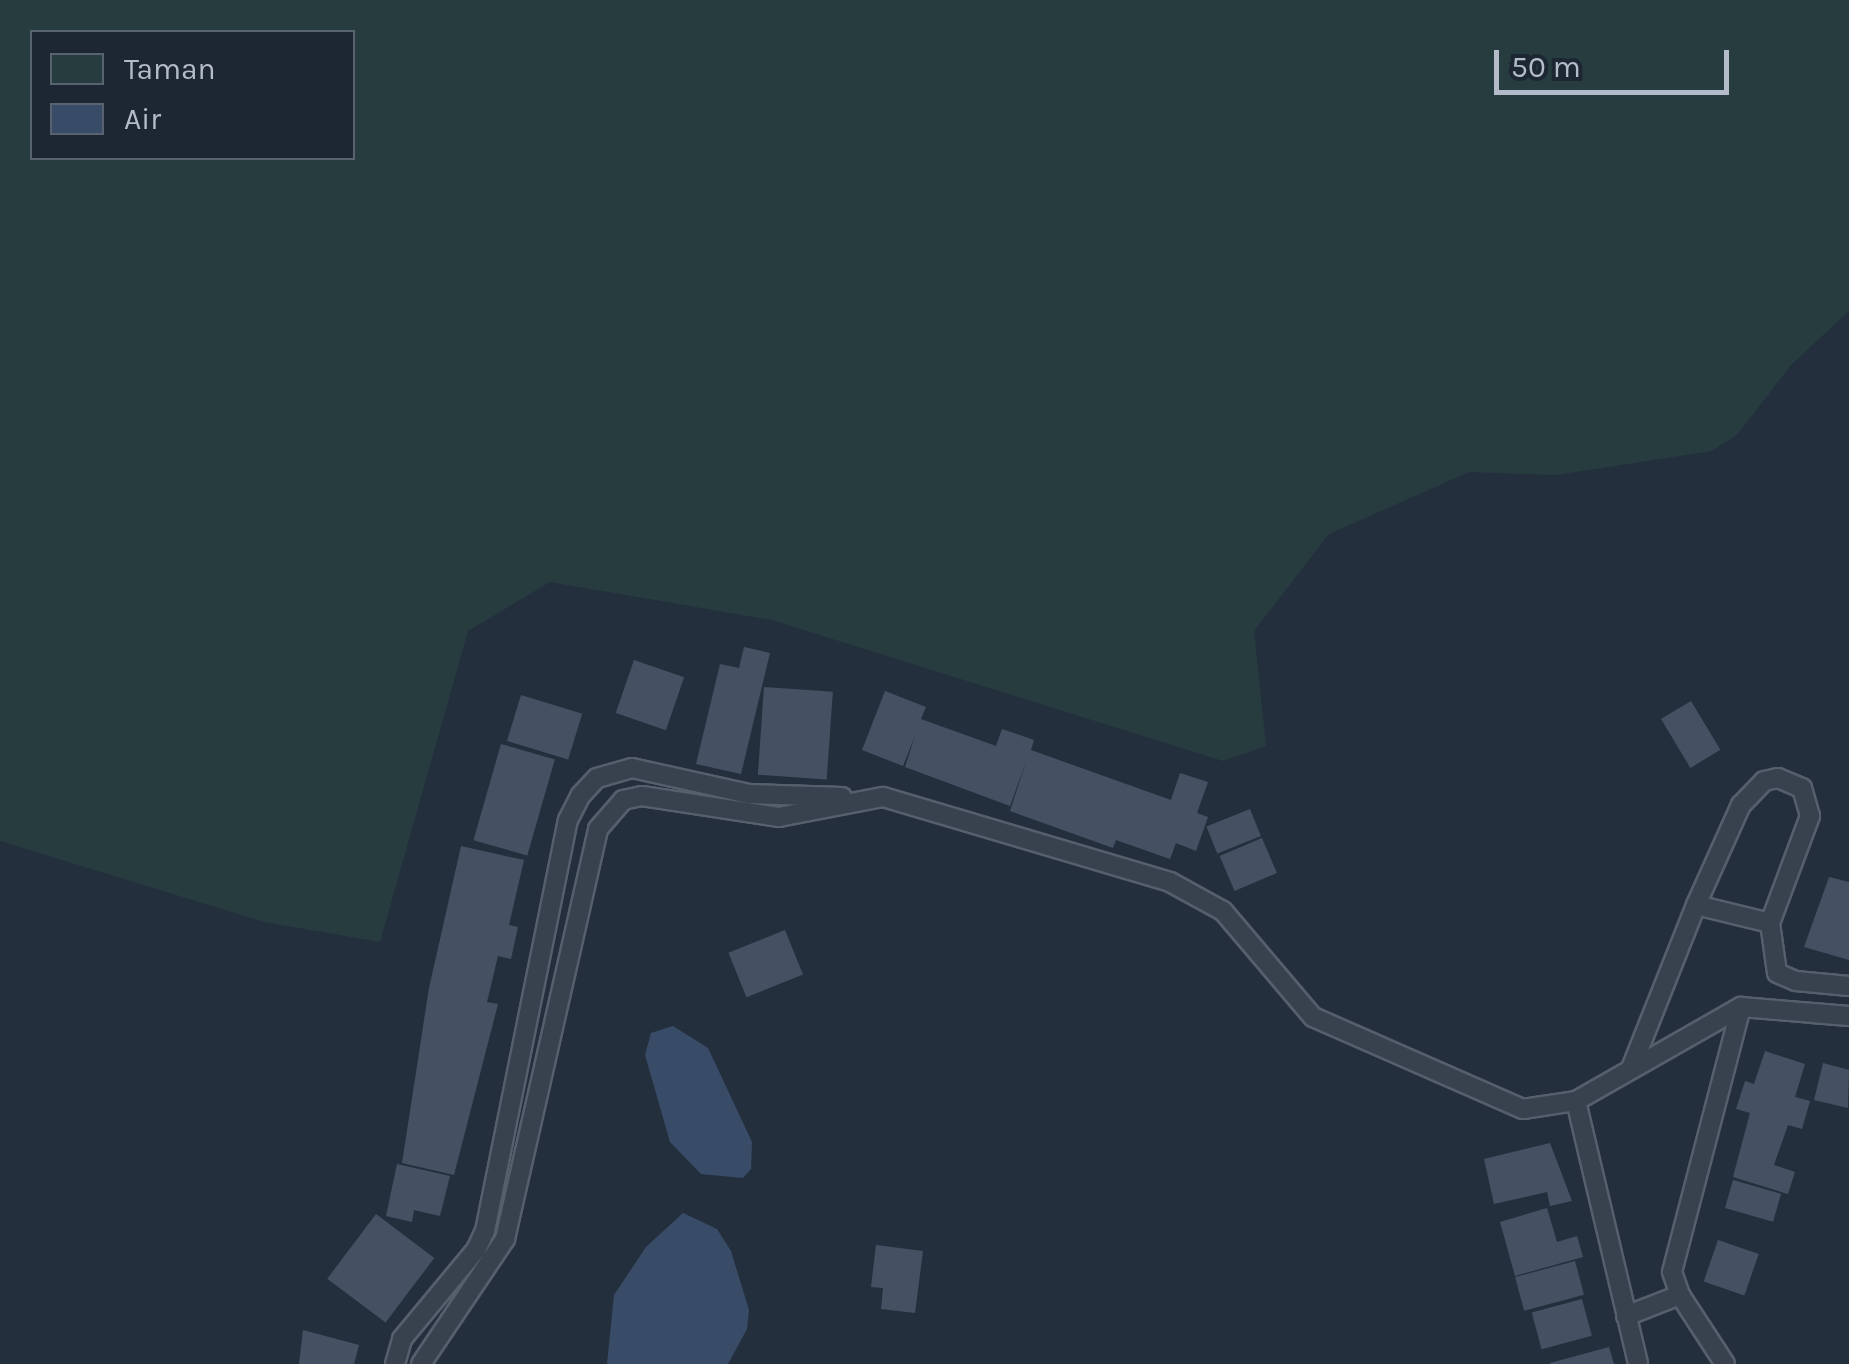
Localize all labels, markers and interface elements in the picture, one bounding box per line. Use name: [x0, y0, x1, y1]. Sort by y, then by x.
legend: [30, 30, 355, 160]
scale bar: [1499, 30, 1734, 92]
text: 50 m: [1511, 49, 1581, 85]
text: Taman: [124, 51, 216, 87]
text: Air: [124, 101, 161, 137]

